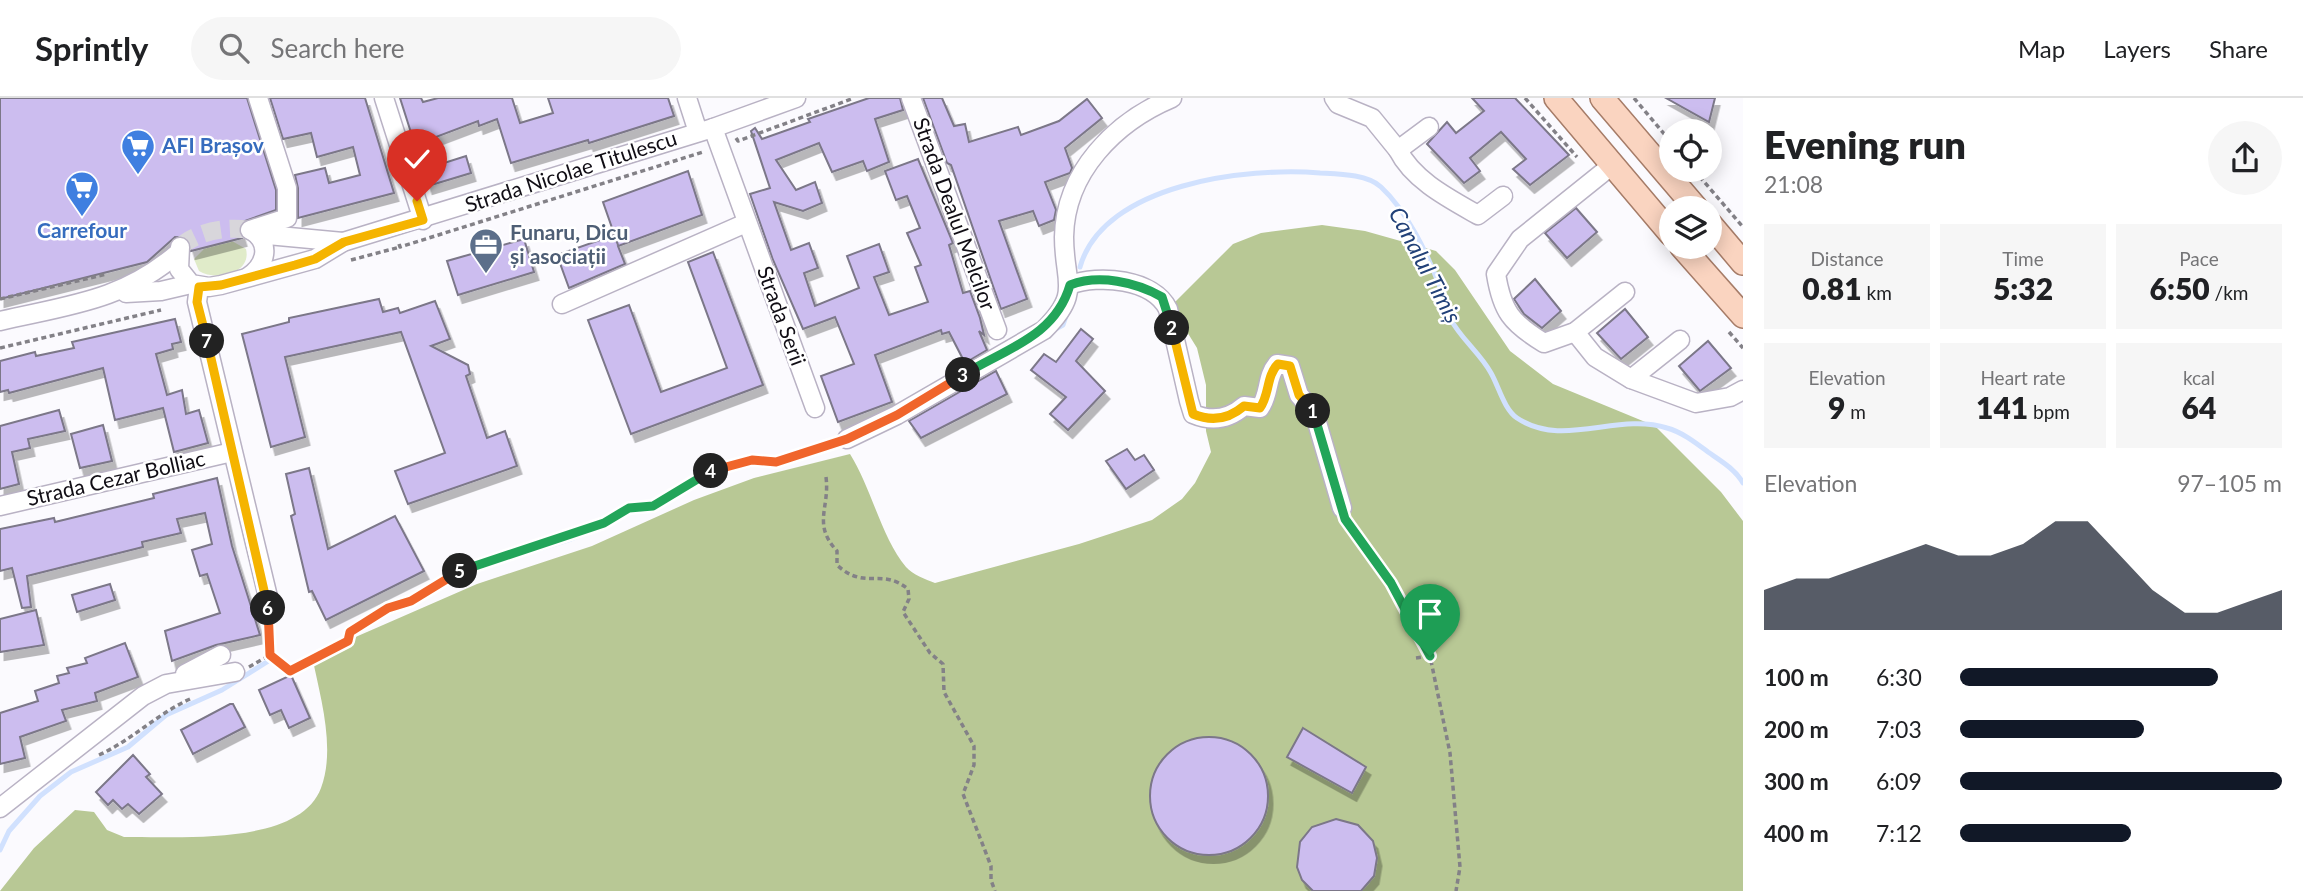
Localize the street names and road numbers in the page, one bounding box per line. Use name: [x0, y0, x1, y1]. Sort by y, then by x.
street label: Strada Dealul Melcilor: [909, 114, 1002, 314]
street label: Strada Nicolae Titulescu: [461, 124, 680, 217]
street label: Strada Serii: [753, 262, 812, 369]
street label: Strada Cezar Bolliac: [24, 445, 207, 510]

